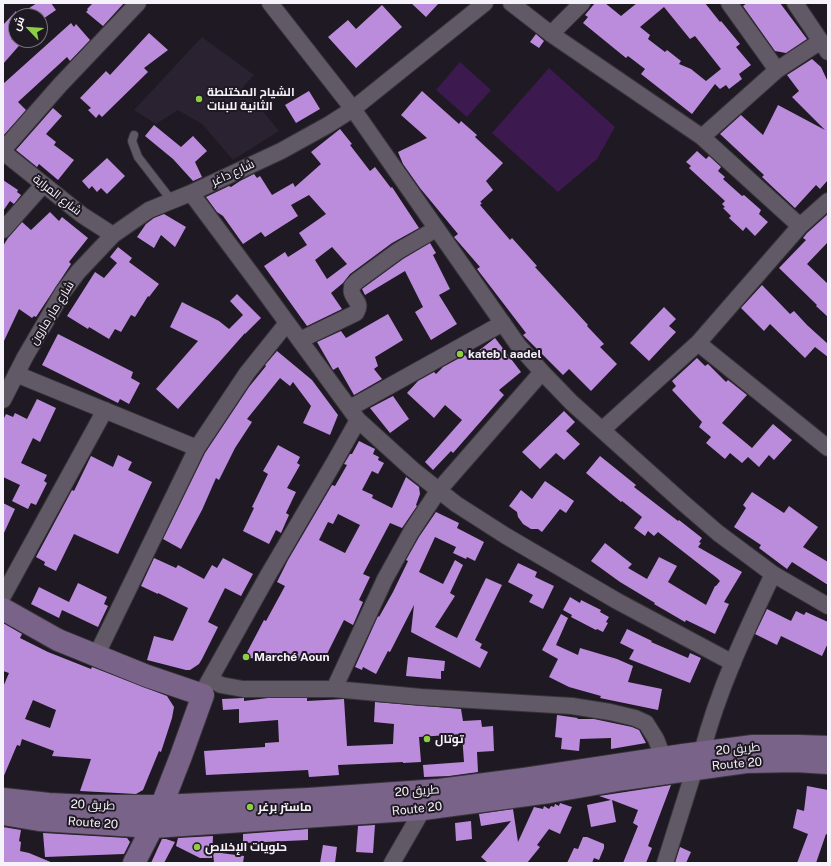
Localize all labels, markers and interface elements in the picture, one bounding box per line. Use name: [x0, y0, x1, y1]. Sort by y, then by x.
north arrow: [8, 8, 48, 48]
text: ش: [10, 14, 26, 32]
place label: الشياح المختلطة الثانية للبنات: [207, 85, 295, 113]
marker: الشياح المختلطة الثانية للبنات: [194, 94, 204, 104]
street label: شارع داغر: [209, 157, 257, 189]
street label: شارع المراية: [30, 172, 84, 218]
street label: شارع مار مارون: [27, 278, 77, 348]
place label: kateb l aadel: [468, 347, 541, 361]
marker: kateb l aadel: [455, 349, 465, 359]
place label: Marché Aoun: [254, 650, 330, 664]
marker: Marché Aoun: [241, 652, 251, 662]
place label: توتال: [435, 732, 464, 746]
marker: توتال: [422, 734, 432, 744]
street label: طريق 20: [715, 740, 761, 758]
street label: Route 20: [711, 755, 763, 773]
street label: طريق 20: [394, 782, 440, 800]
street label: طريق 20: [70, 797, 116, 813]
street label: Route 20: [391, 799, 443, 819]
place label: ماستر برغر: [258, 800, 312, 814]
marker: ماستر برغر: [245, 802, 255, 812]
street label: Route 20: [67, 814, 119, 832]
place label: حلويات الإخلاص: [205, 840, 287, 854]
marker: حلويات الإخلاص: [192, 842, 202, 852]

